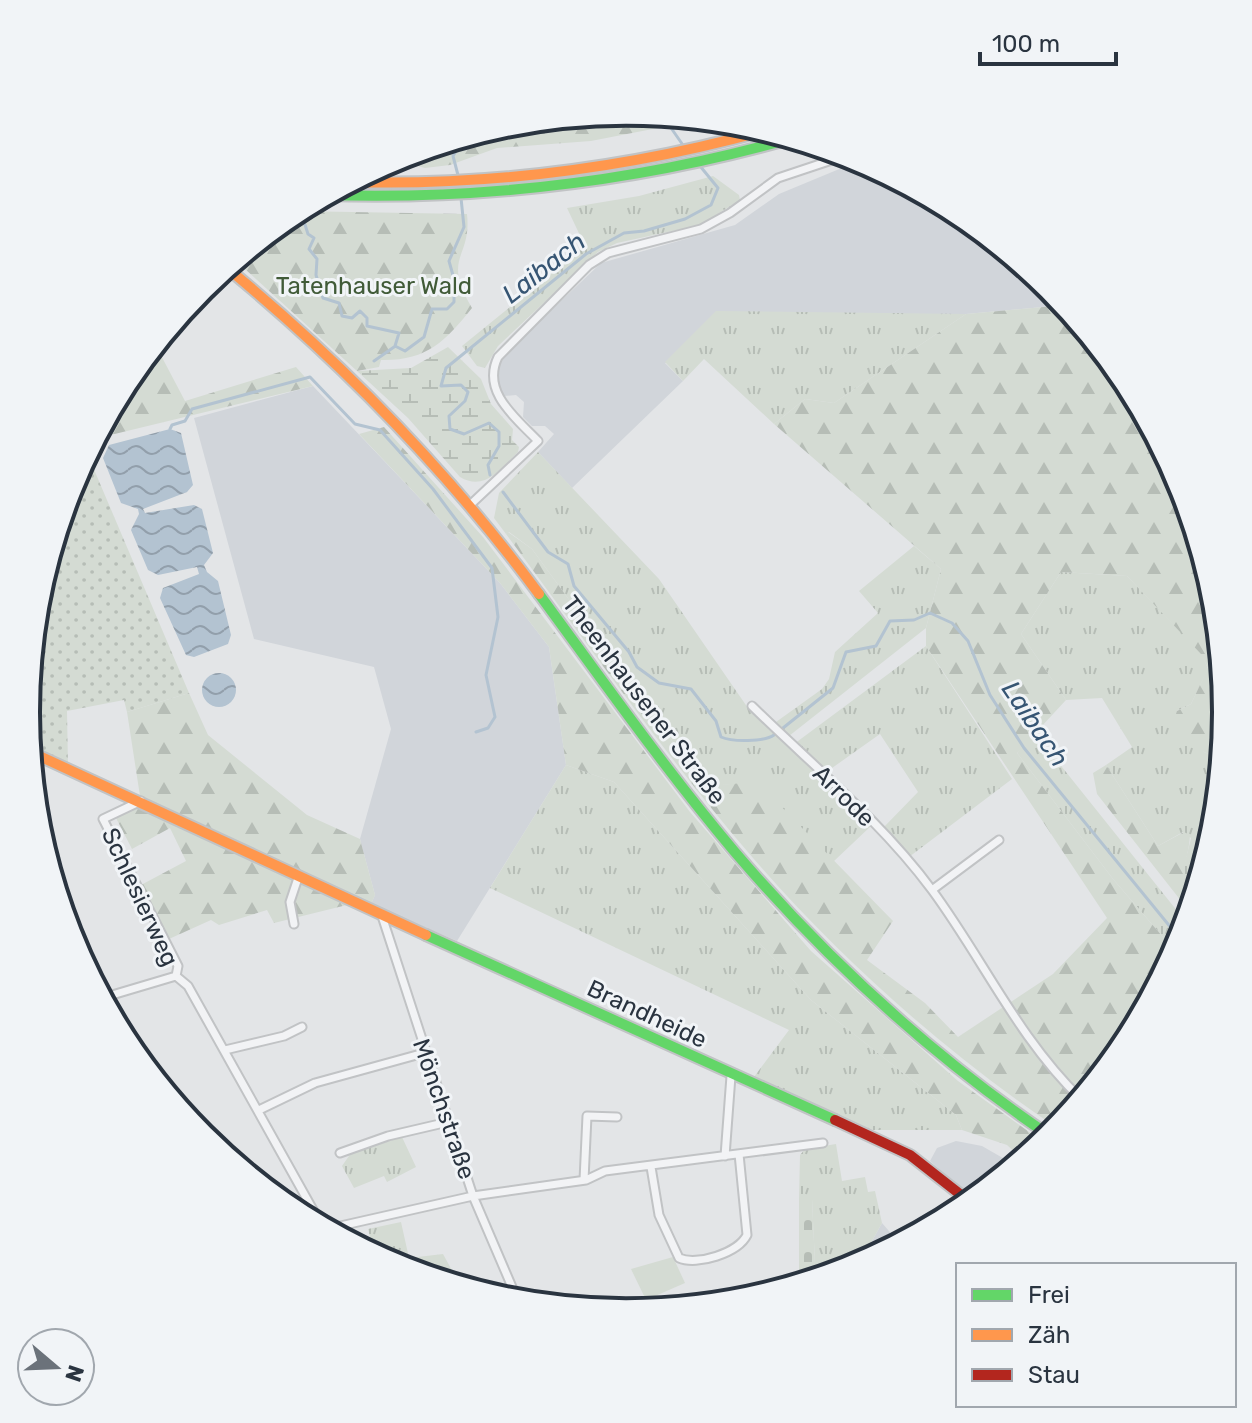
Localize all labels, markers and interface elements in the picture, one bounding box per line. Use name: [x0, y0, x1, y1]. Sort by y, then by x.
scale bar: [980, 16, 1116, 66]
text: 100 m: [992, 30, 1060, 58]
water label: Laibach: [496, 226, 592, 310]
park label: Tatenhauser Wald: [276, 272, 472, 300]
street label: Theenhausener Straße: [556, 590, 732, 810]
water label: Laibach: [995, 675, 1075, 773]
street label: Arrode: [807, 759, 881, 833]
street label: Schlesierweg: [96, 823, 184, 971]
street label: Brandheide: [583, 974, 711, 1054]
street label: Mönchstraße: [407, 1035, 481, 1183]
legend: [956, 1263, 1236, 1407]
text: Frei: [1028, 1281, 1070, 1309]
text: Zäh: [1028, 1321, 1070, 1349]
north arrow: [16, 1327, 96, 1407]
text: N: [59, 1361, 90, 1385]
text: Stau: [1028, 1361, 1080, 1389]

